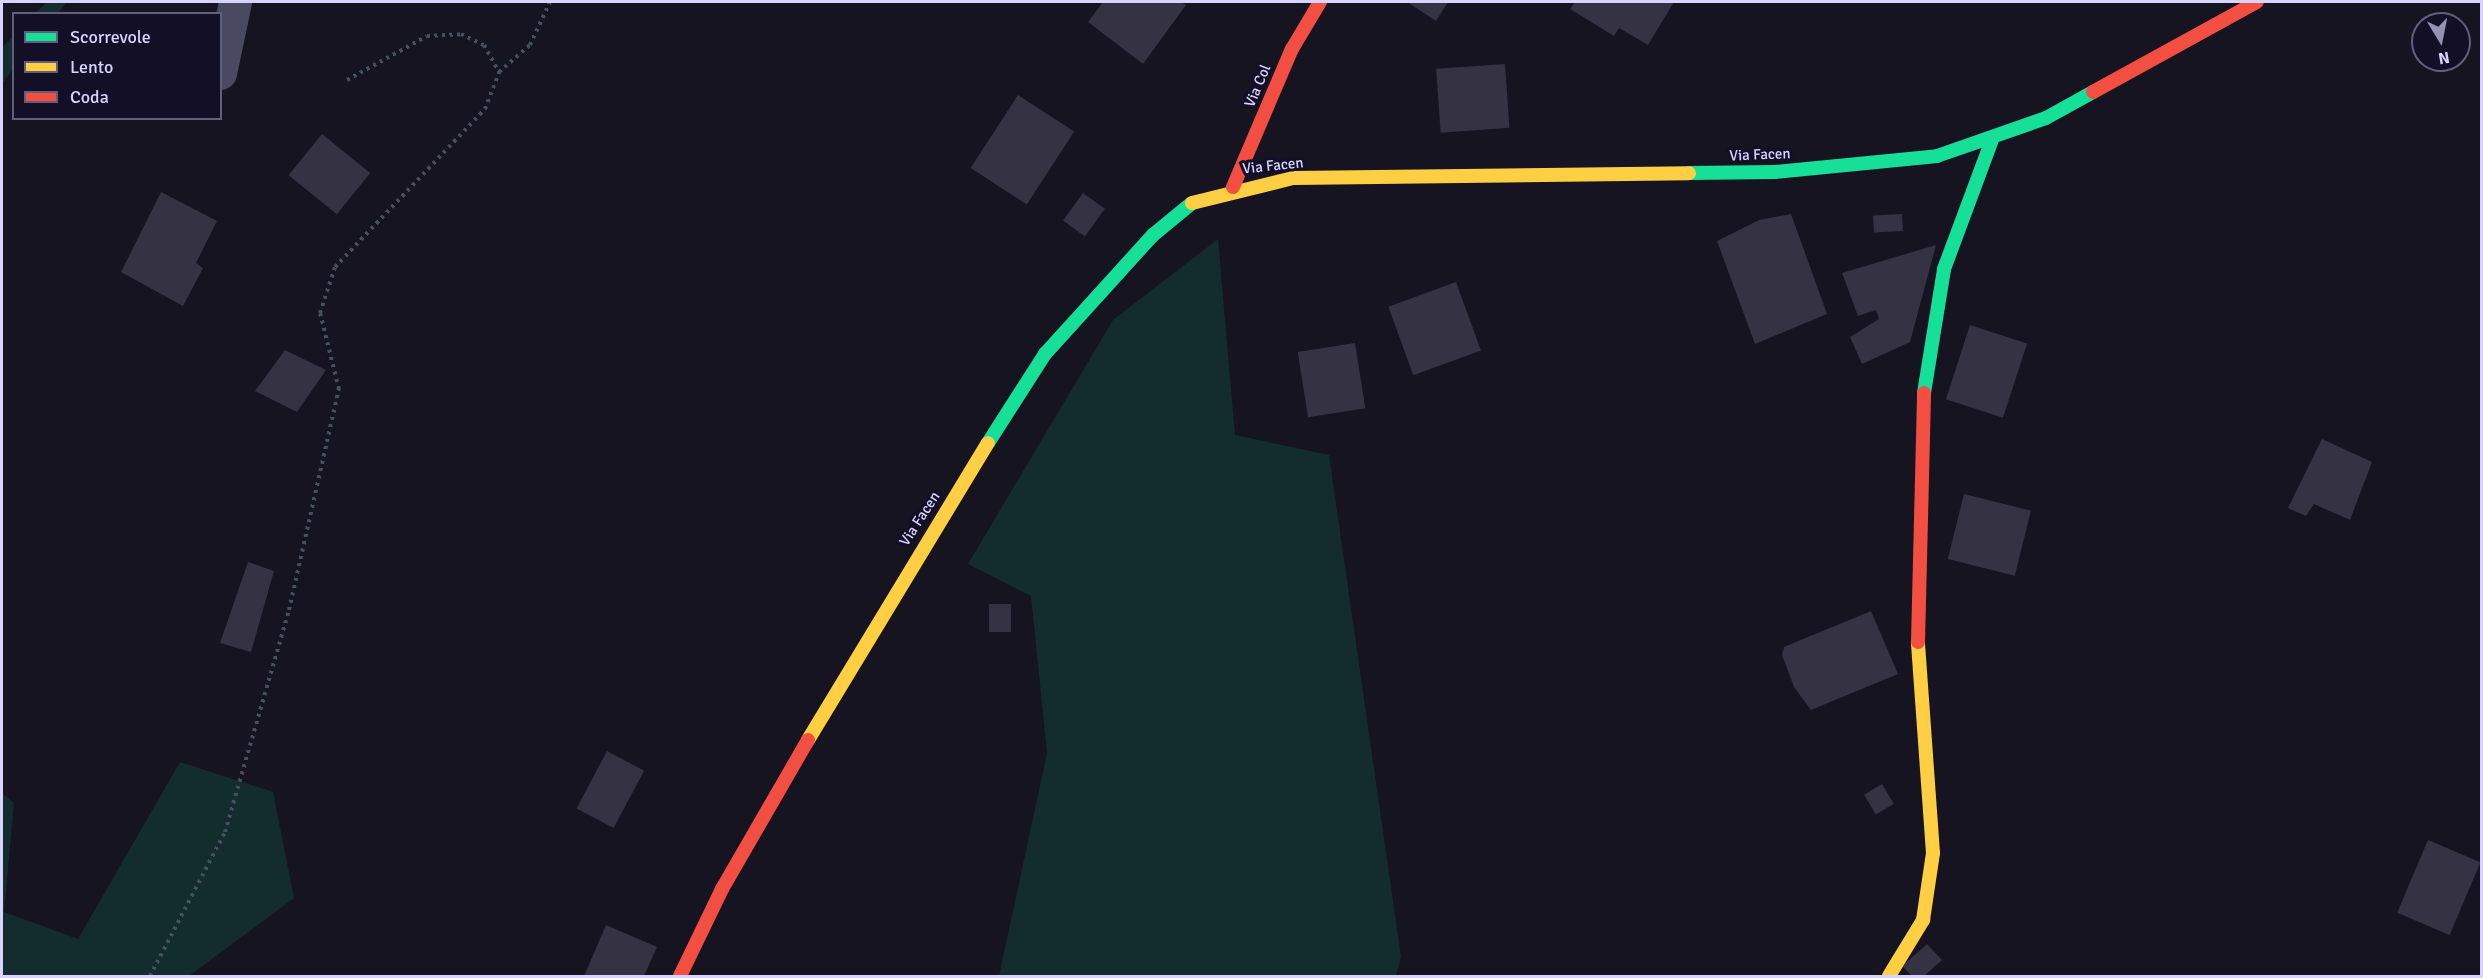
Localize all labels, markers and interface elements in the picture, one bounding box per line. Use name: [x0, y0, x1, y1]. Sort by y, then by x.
legend: [12, 12, 222, 120]
north arrow: [2411, 12, 2471, 72]
text: Scorrevole: [70, 26, 151, 48]
text: N: [2437, 47, 2451, 69]
text: Lento: [70, 56, 113, 78]
street label: Via Col: [1241, 62, 1275, 110]
text: Coda: [70, 86, 109, 108]
street label: Via Facen: [1729, 145, 1791, 165]
street label: Via Facen: [1242, 154, 1304, 178]
street label: Via Facen: [896, 488, 944, 550]

